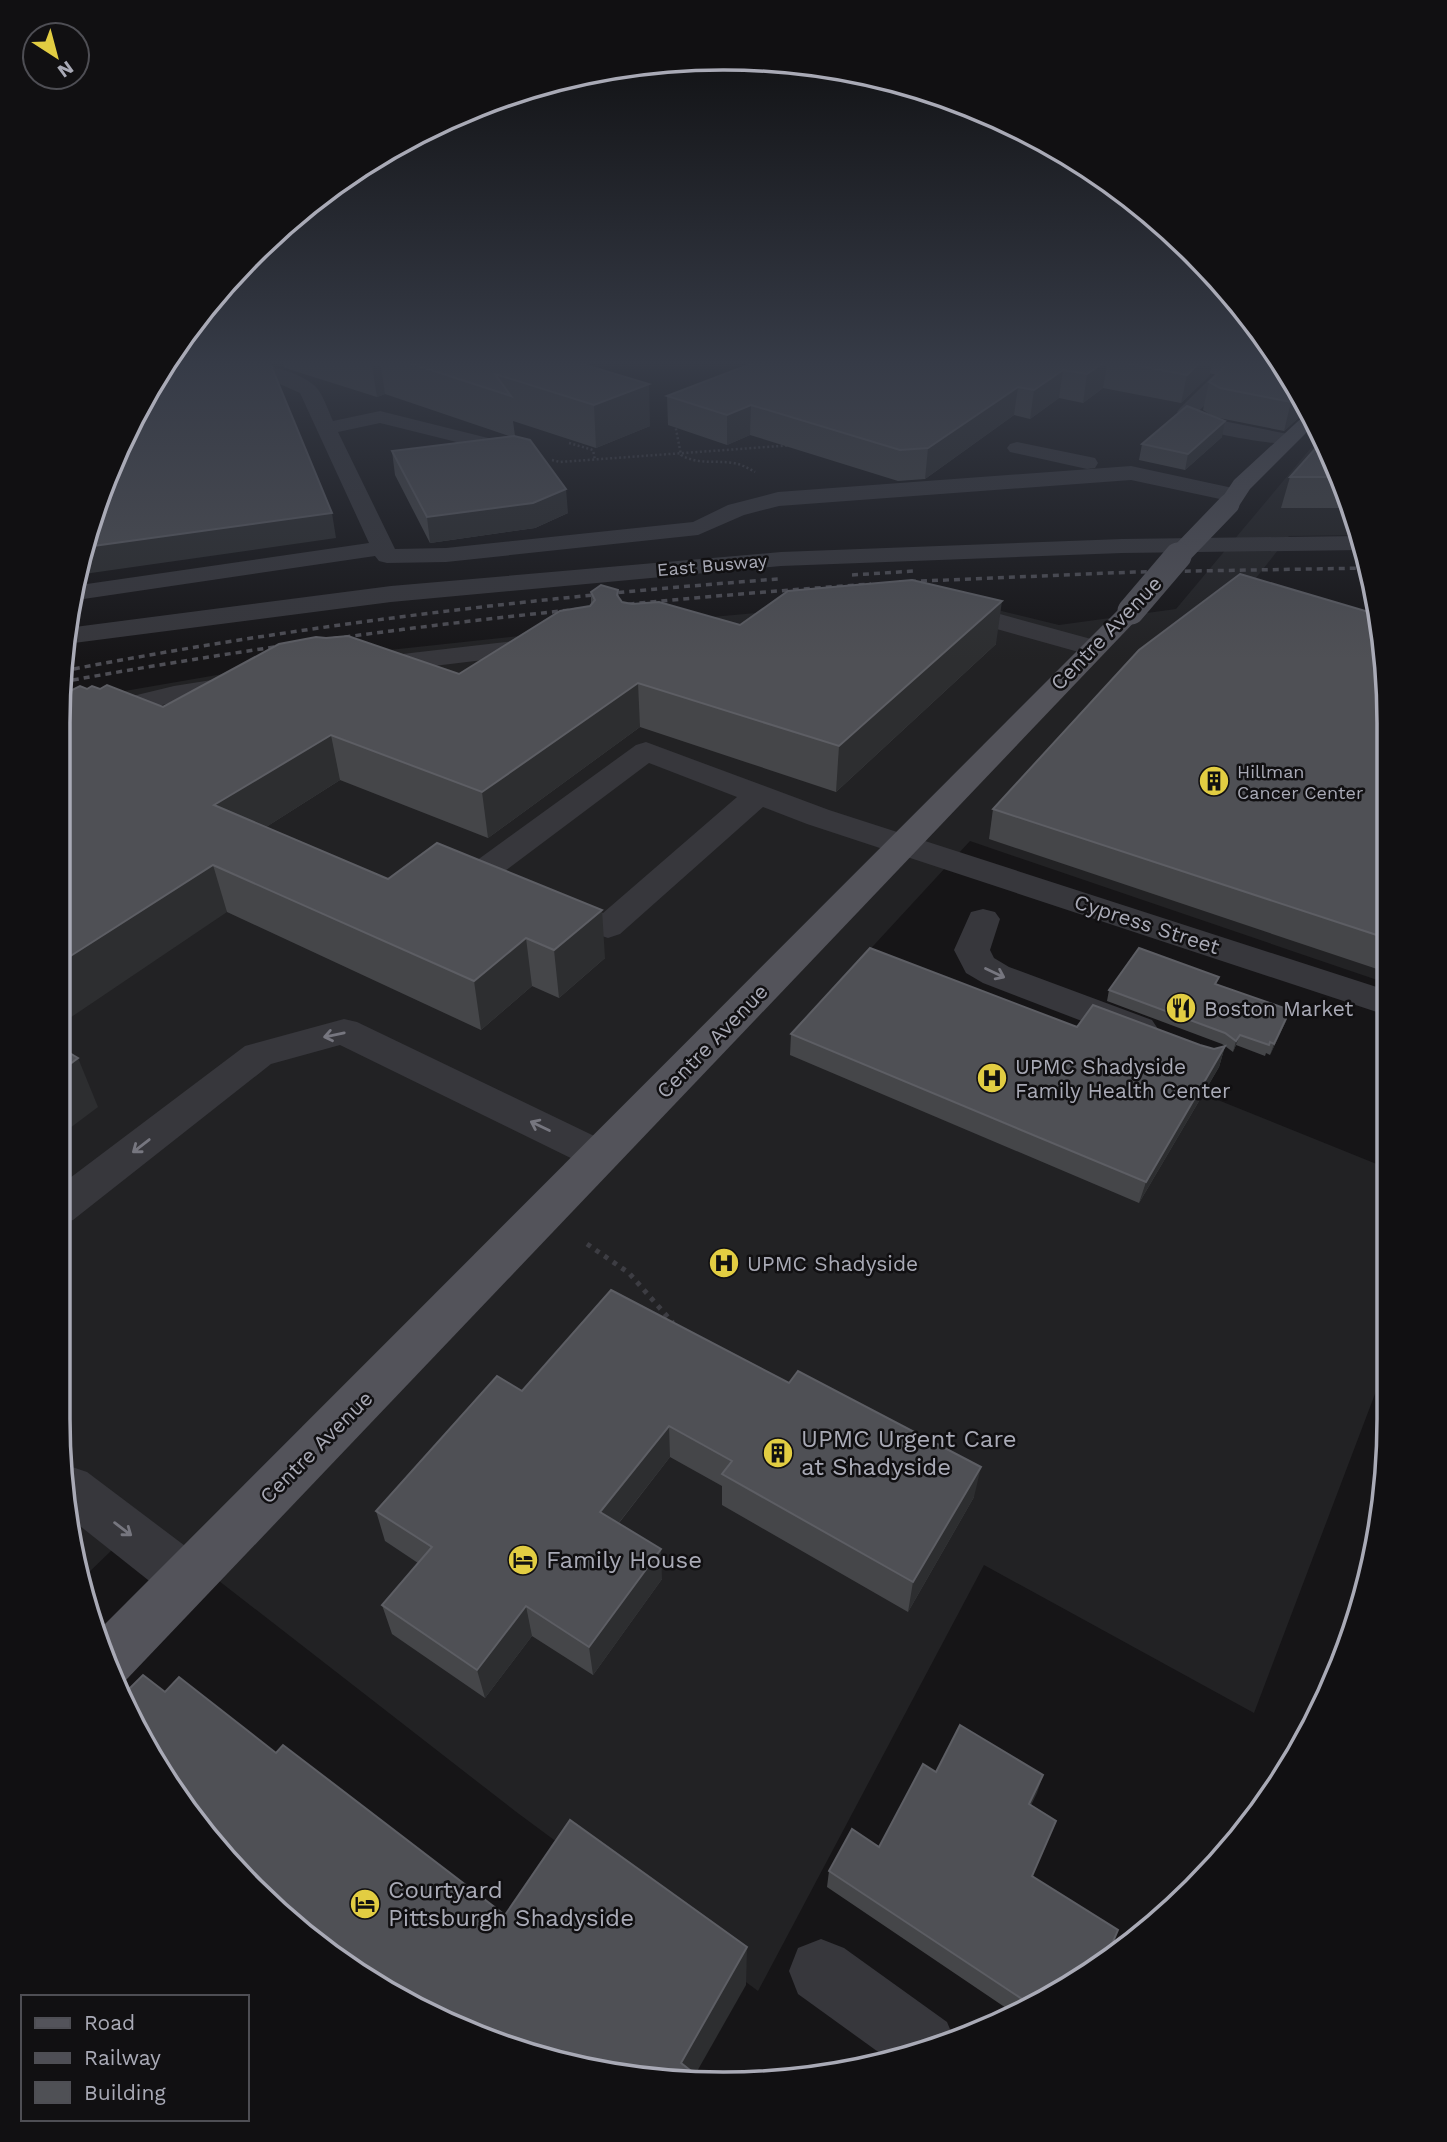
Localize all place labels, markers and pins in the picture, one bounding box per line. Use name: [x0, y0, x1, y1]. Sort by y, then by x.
place label: Hillman Cancer Center: [1237, 761, 1363, 803]
building icon: Hillman Cancer Center: [1197, 764, 1231, 798]
restaurant icon: Boston Market: [1164, 991, 1198, 1025]
place label: Boston Market: [1204, 996, 1354, 1021]
place label: UPMC Shadyside Family Health Center: [1015, 1054, 1231, 1103]
hospital icon: UPMC Shadyside Family Health Center: [975, 1061, 1009, 1095]
hospital icon: UPMC Shadyside: [707, 1246, 741, 1280]
place label: UPMC Shadyside: [747, 1251, 918, 1276]
place label: UPMC Urgent Care at Shadyside: [801, 1425, 1017, 1481]
building icon: UPMC Urgent Care at Shadyside: [761, 1436, 795, 1470]
hotel icon: Family House: [506, 1543, 540, 1577]
place label: Family House: [546, 1546, 702, 1574]
place label: Courtyard Pittsburgh Shadyside: [388, 1876, 634, 1932]
hotel icon: Courtyard Pittsburgh Shadyside: [348, 1887, 382, 1921]

